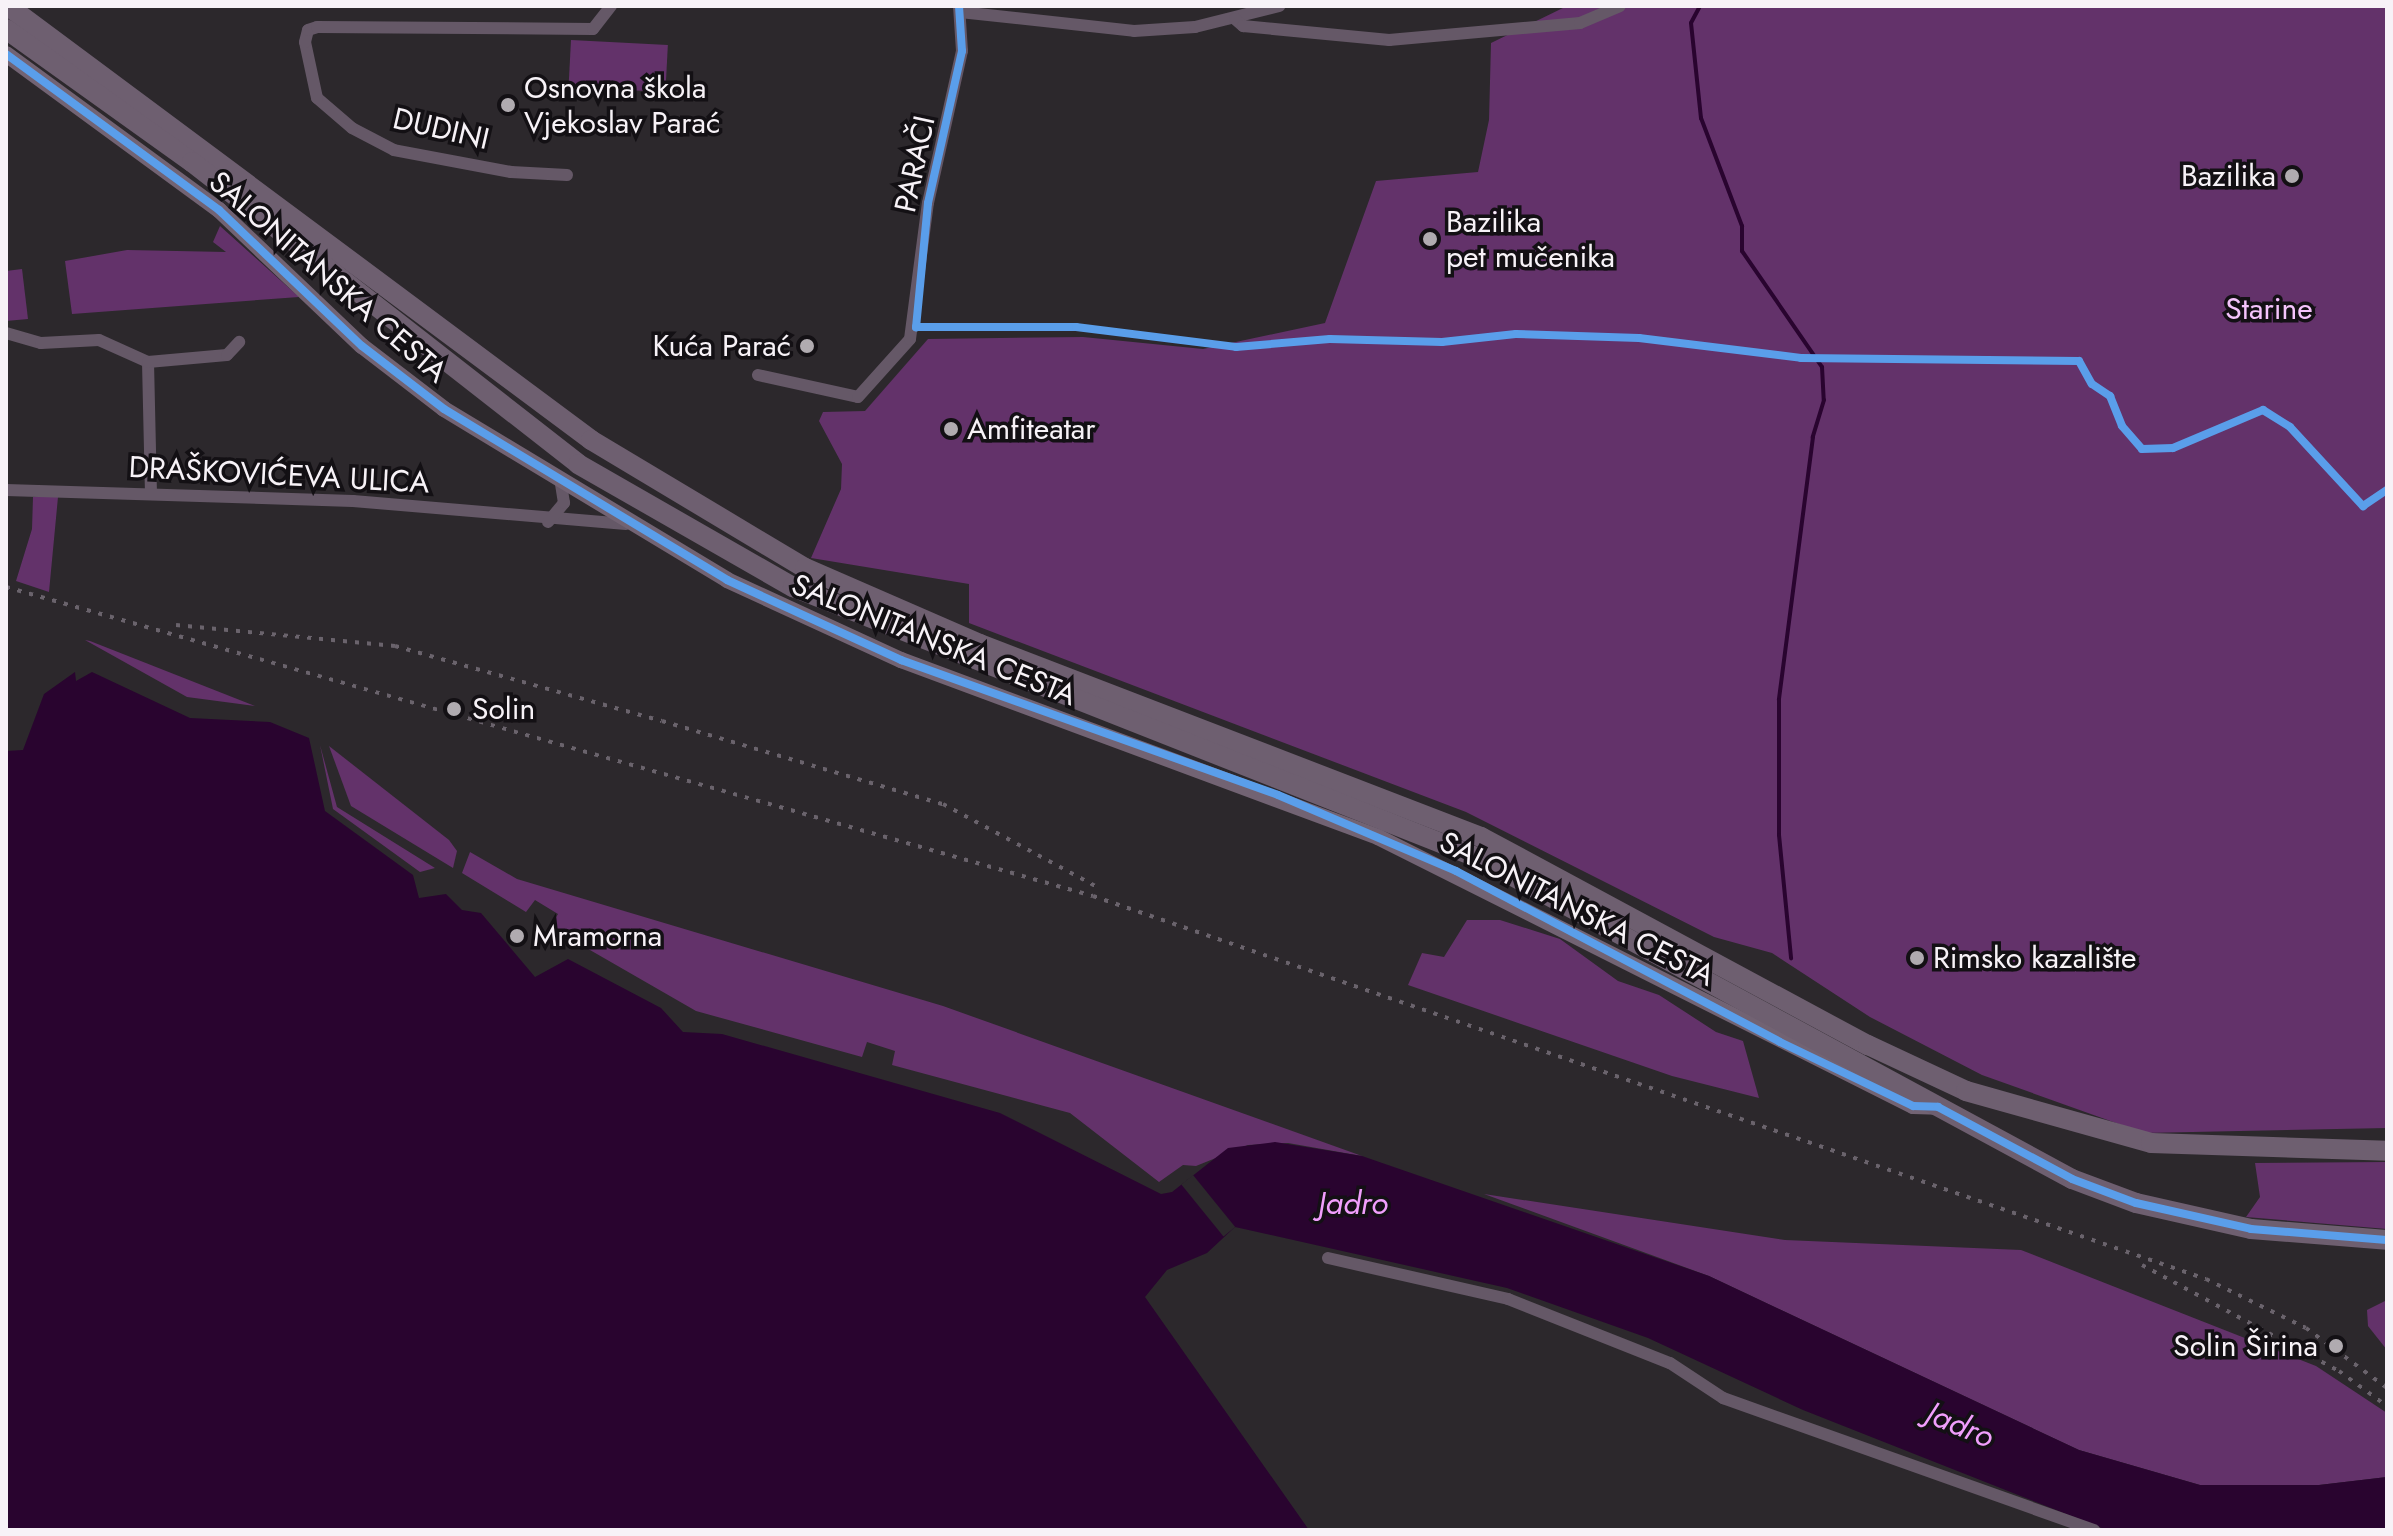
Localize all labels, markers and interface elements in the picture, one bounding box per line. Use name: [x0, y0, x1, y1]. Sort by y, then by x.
place label: Osnovna škola Vjekoslav Parać: [524, 70, 720, 140]
marker: Osnovna škola Vjekoslav Parać: [499, 96, 517, 114]
street label: DUDINI: [389, 100, 493, 158]
street label: PARAČI: [887, 112, 943, 216]
place label: Bazilika: [2181, 158, 2276, 194]
street label: SALONITANSKA CESTA: [202, 164, 454, 390]
marker: Bazilika: [2283, 167, 2301, 185]
place label: Bazilika pet mučenika: [1446, 204, 1615, 274]
marker: Bazilika pet mučenika: [1421, 230, 1439, 248]
park label: Starine: [2225, 291, 2313, 327]
place label: Kuća Parać: [652, 328, 791, 364]
marker: Kuća Parać: [798, 337, 816, 355]
place label: Amfiteatar: [967, 411, 1096, 447]
marker: Amfiteatar: [942, 420, 960, 438]
street label: DRAŠKOVIĆEVA ULICA: [128, 449, 430, 501]
street label: SALONITANSKA CESTA: [787, 566, 1081, 714]
place label: Solin: [472, 691, 535, 727]
marker: Solin: [443, 698, 465, 720]
street label: SALONITANSKA CESTA: [1434, 824, 1720, 994]
place label: Mramorna: [533, 918, 662, 954]
marker: Mramorna: [508, 927, 526, 945]
place label: Rimsko kazalište: [1933, 940, 2137, 976]
marker: Rimsko kazalište: [1908, 949, 1926, 967]
water label: Jadro: [1318, 1184, 1388, 1222]
place label: Solin Širina: [2173, 1328, 2318, 1364]
marker: Solin Širina: [2325, 1335, 2347, 1357]
water label: Jadro: [1920, 1394, 2000, 1456]

